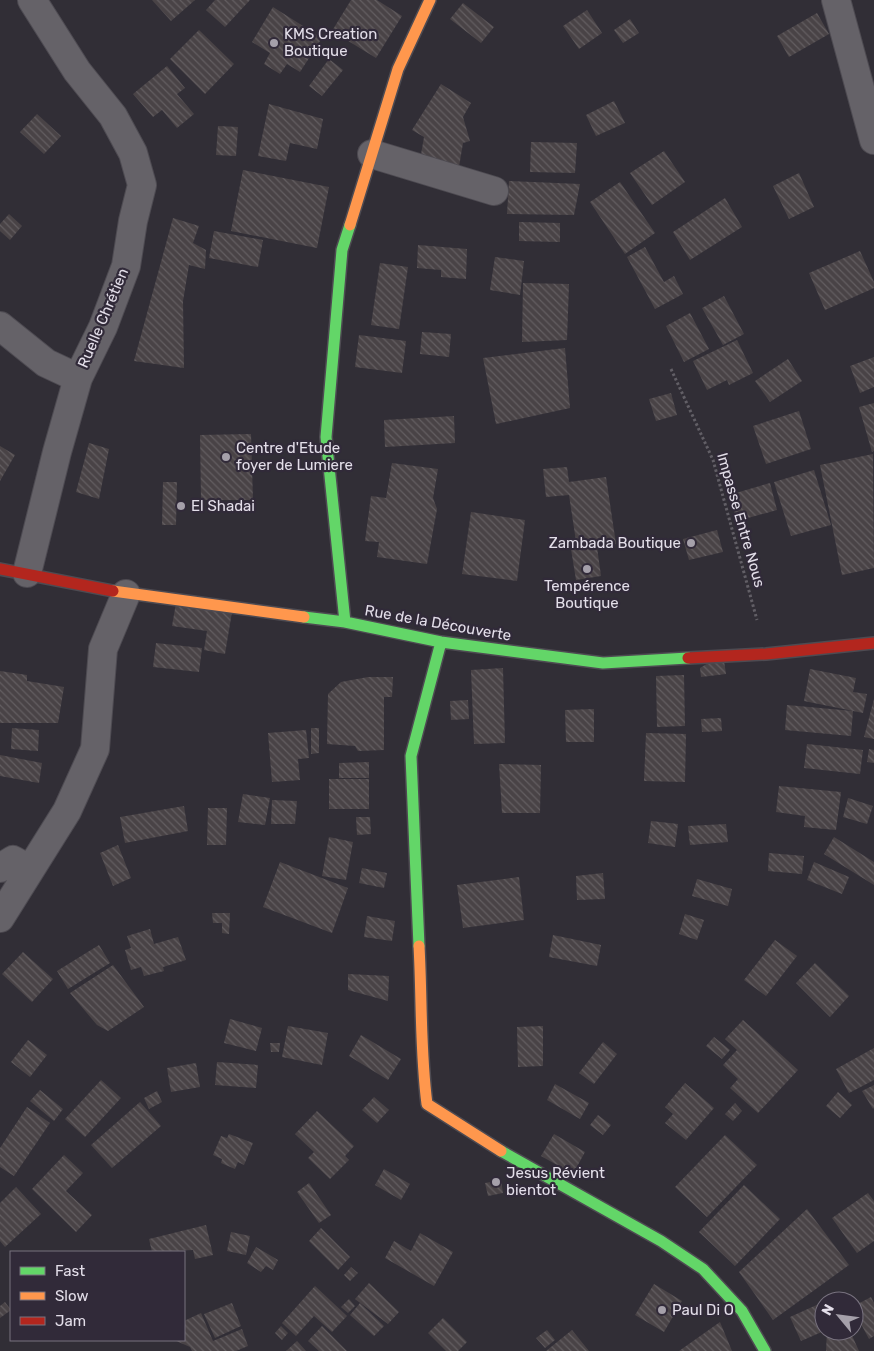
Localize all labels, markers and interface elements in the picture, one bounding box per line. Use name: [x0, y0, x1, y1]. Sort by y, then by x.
place label: KMS Creation Boutique: [284, 25, 377, 60]
marker: KMS Creation Boutique: [268, 37, 280, 49]
street label: Ruelle Chrétien: [74, 265, 132, 371]
place label: Centre d'Etude foyer de Lumiere: [236, 439, 353, 474]
marker: Centre d'Etude foyer de Lumiere: [220, 451, 232, 463]
street label: Impasse Entre Nous: [713, 451, 769, 590]
place label: El Shadai: [191, 497, 255, 515]
marker: El Shadai: [175, 500, 187, 512]
place label: Zambada Boutique: [549, 534, 681, 552]
marker: Zambada Boutique: [685, 537, 697, 549]
marker: Tempérence Boutique: [581, 563, 593, 575]
place label: Tempérence Boutique: [544, 577, 630, 612]
street label: Rue de la Découverte: [363, 601, 513, 645]
place label: Jesus Révient bientot: [506, 1164, 605, 1199]
marker: Jesus Révient bientot: [490, 1176, 502, 1188]
legend: [10, 1251, 185, 1341]
text: Fast: [55, 1262, 85, 1280]
text: Slow: [55, 1287, 88, 1305]
north arrow: [814, 1291, 864, 1341]
place label: Paul Di O: [672, 1301, 734, 1319]
text: N: [818, 1301, 838, 1318]
marker: Paul Di O: [656, 1304, 668, 1316]
text: Jam: [55, 1312, 86, 1330]

